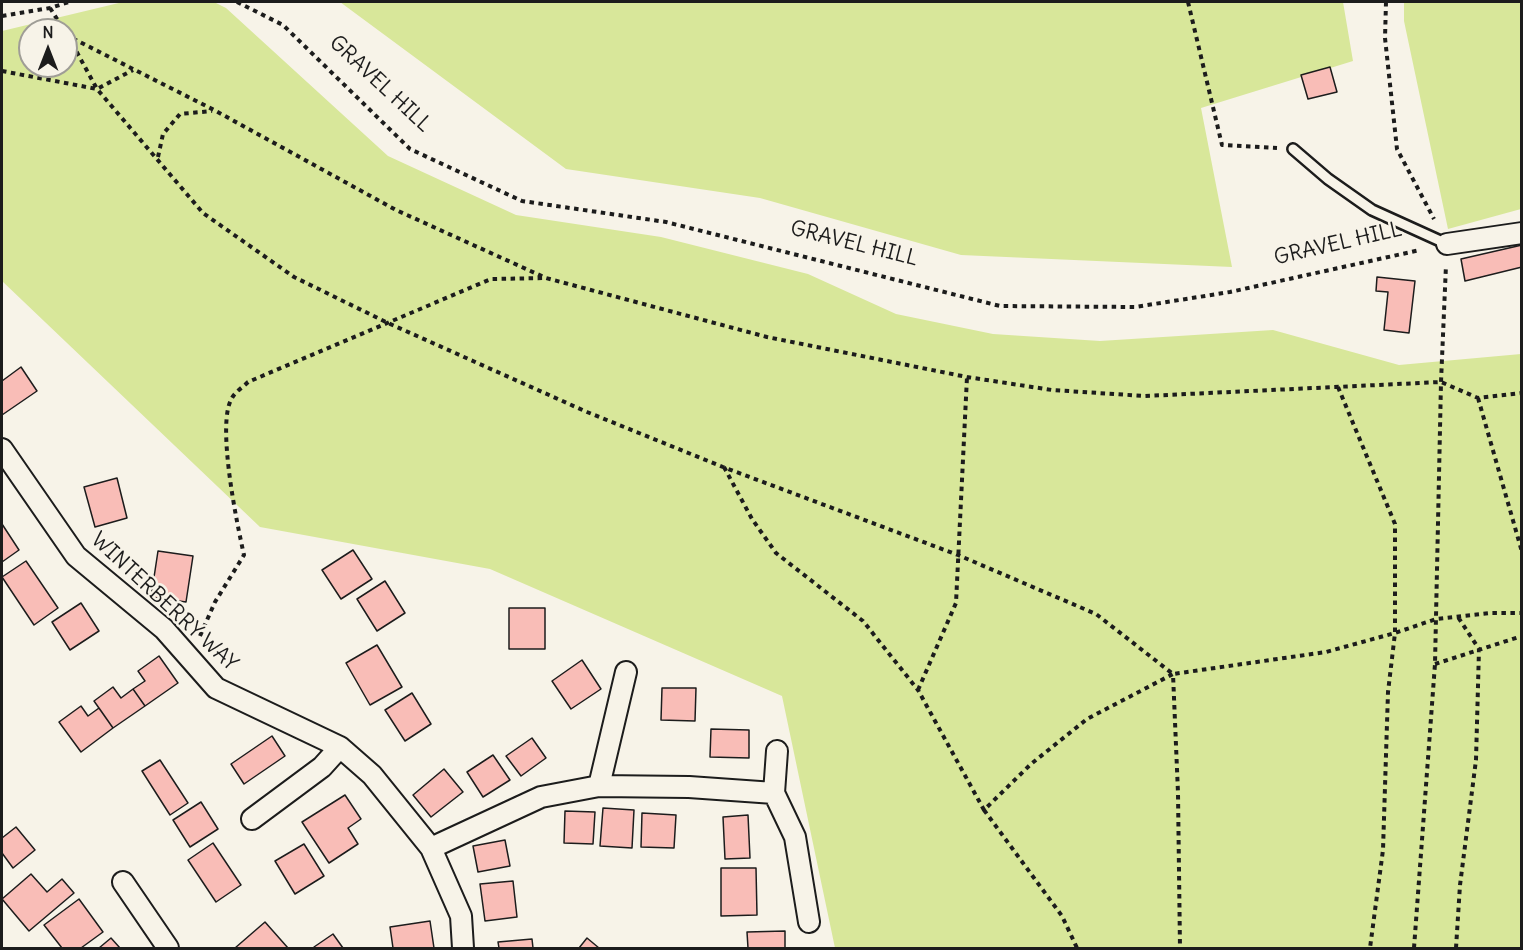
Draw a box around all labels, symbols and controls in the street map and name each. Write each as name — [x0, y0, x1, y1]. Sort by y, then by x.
north arrow — [18, 18, 78, 78]
text: N — [42, 22, 54, 42]
street label: GRAVEL HILL — [324, 30, 436, 138]
street label: GRAVEL HILL — [788, 216, 920, 272]
street label: GRAVEL HILL — [1272, 217, 1404, 271]
street label: WINTERBERRY WAY — [85, 527, 243, 677]

